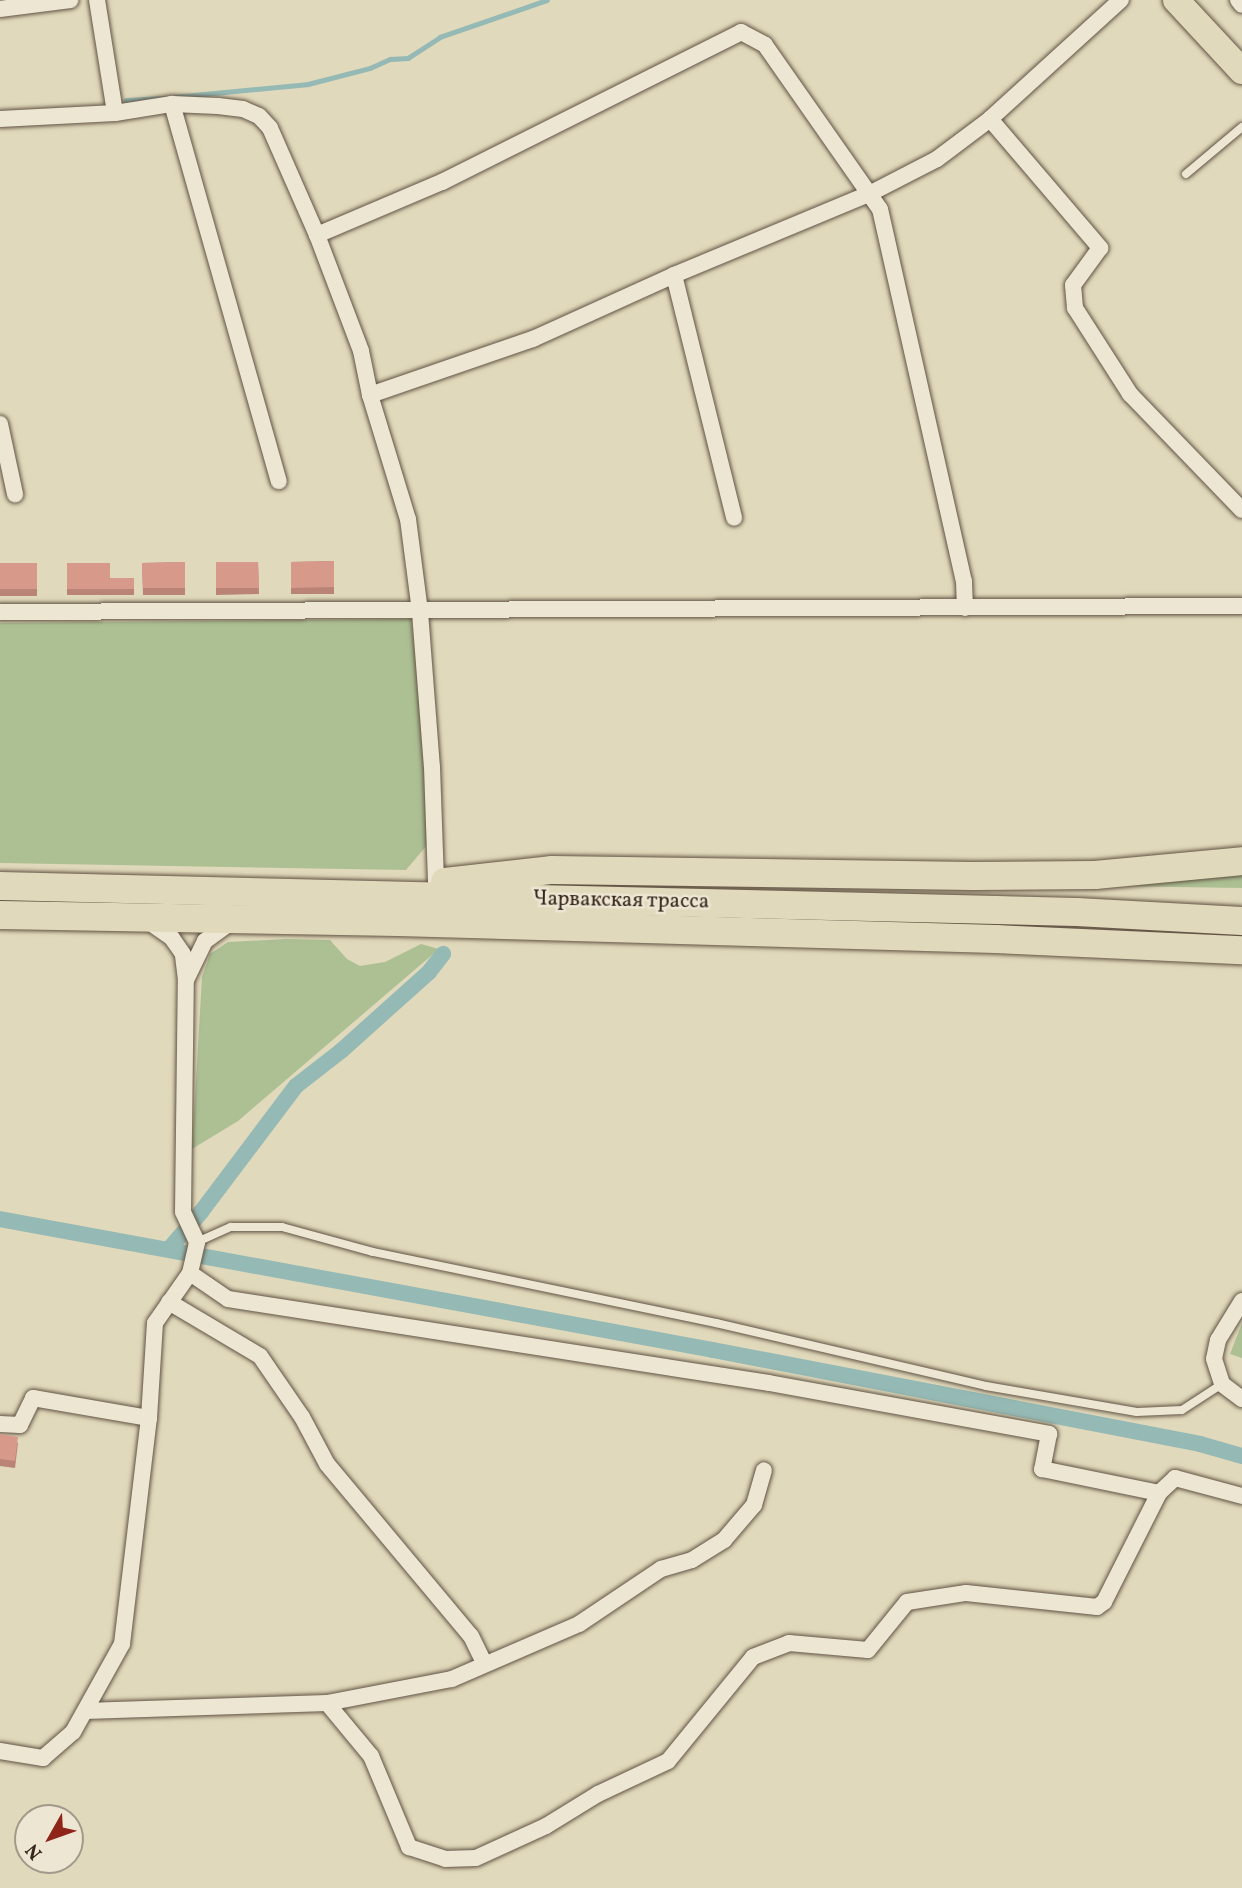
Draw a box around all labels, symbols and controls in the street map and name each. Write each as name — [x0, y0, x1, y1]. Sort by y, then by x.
street label: Чарвакская трасса — [532, 887, 710, 915]
north arrow — [14, 1804, 84, 1874]
text: N — [20, 1838, 49, 1865]

